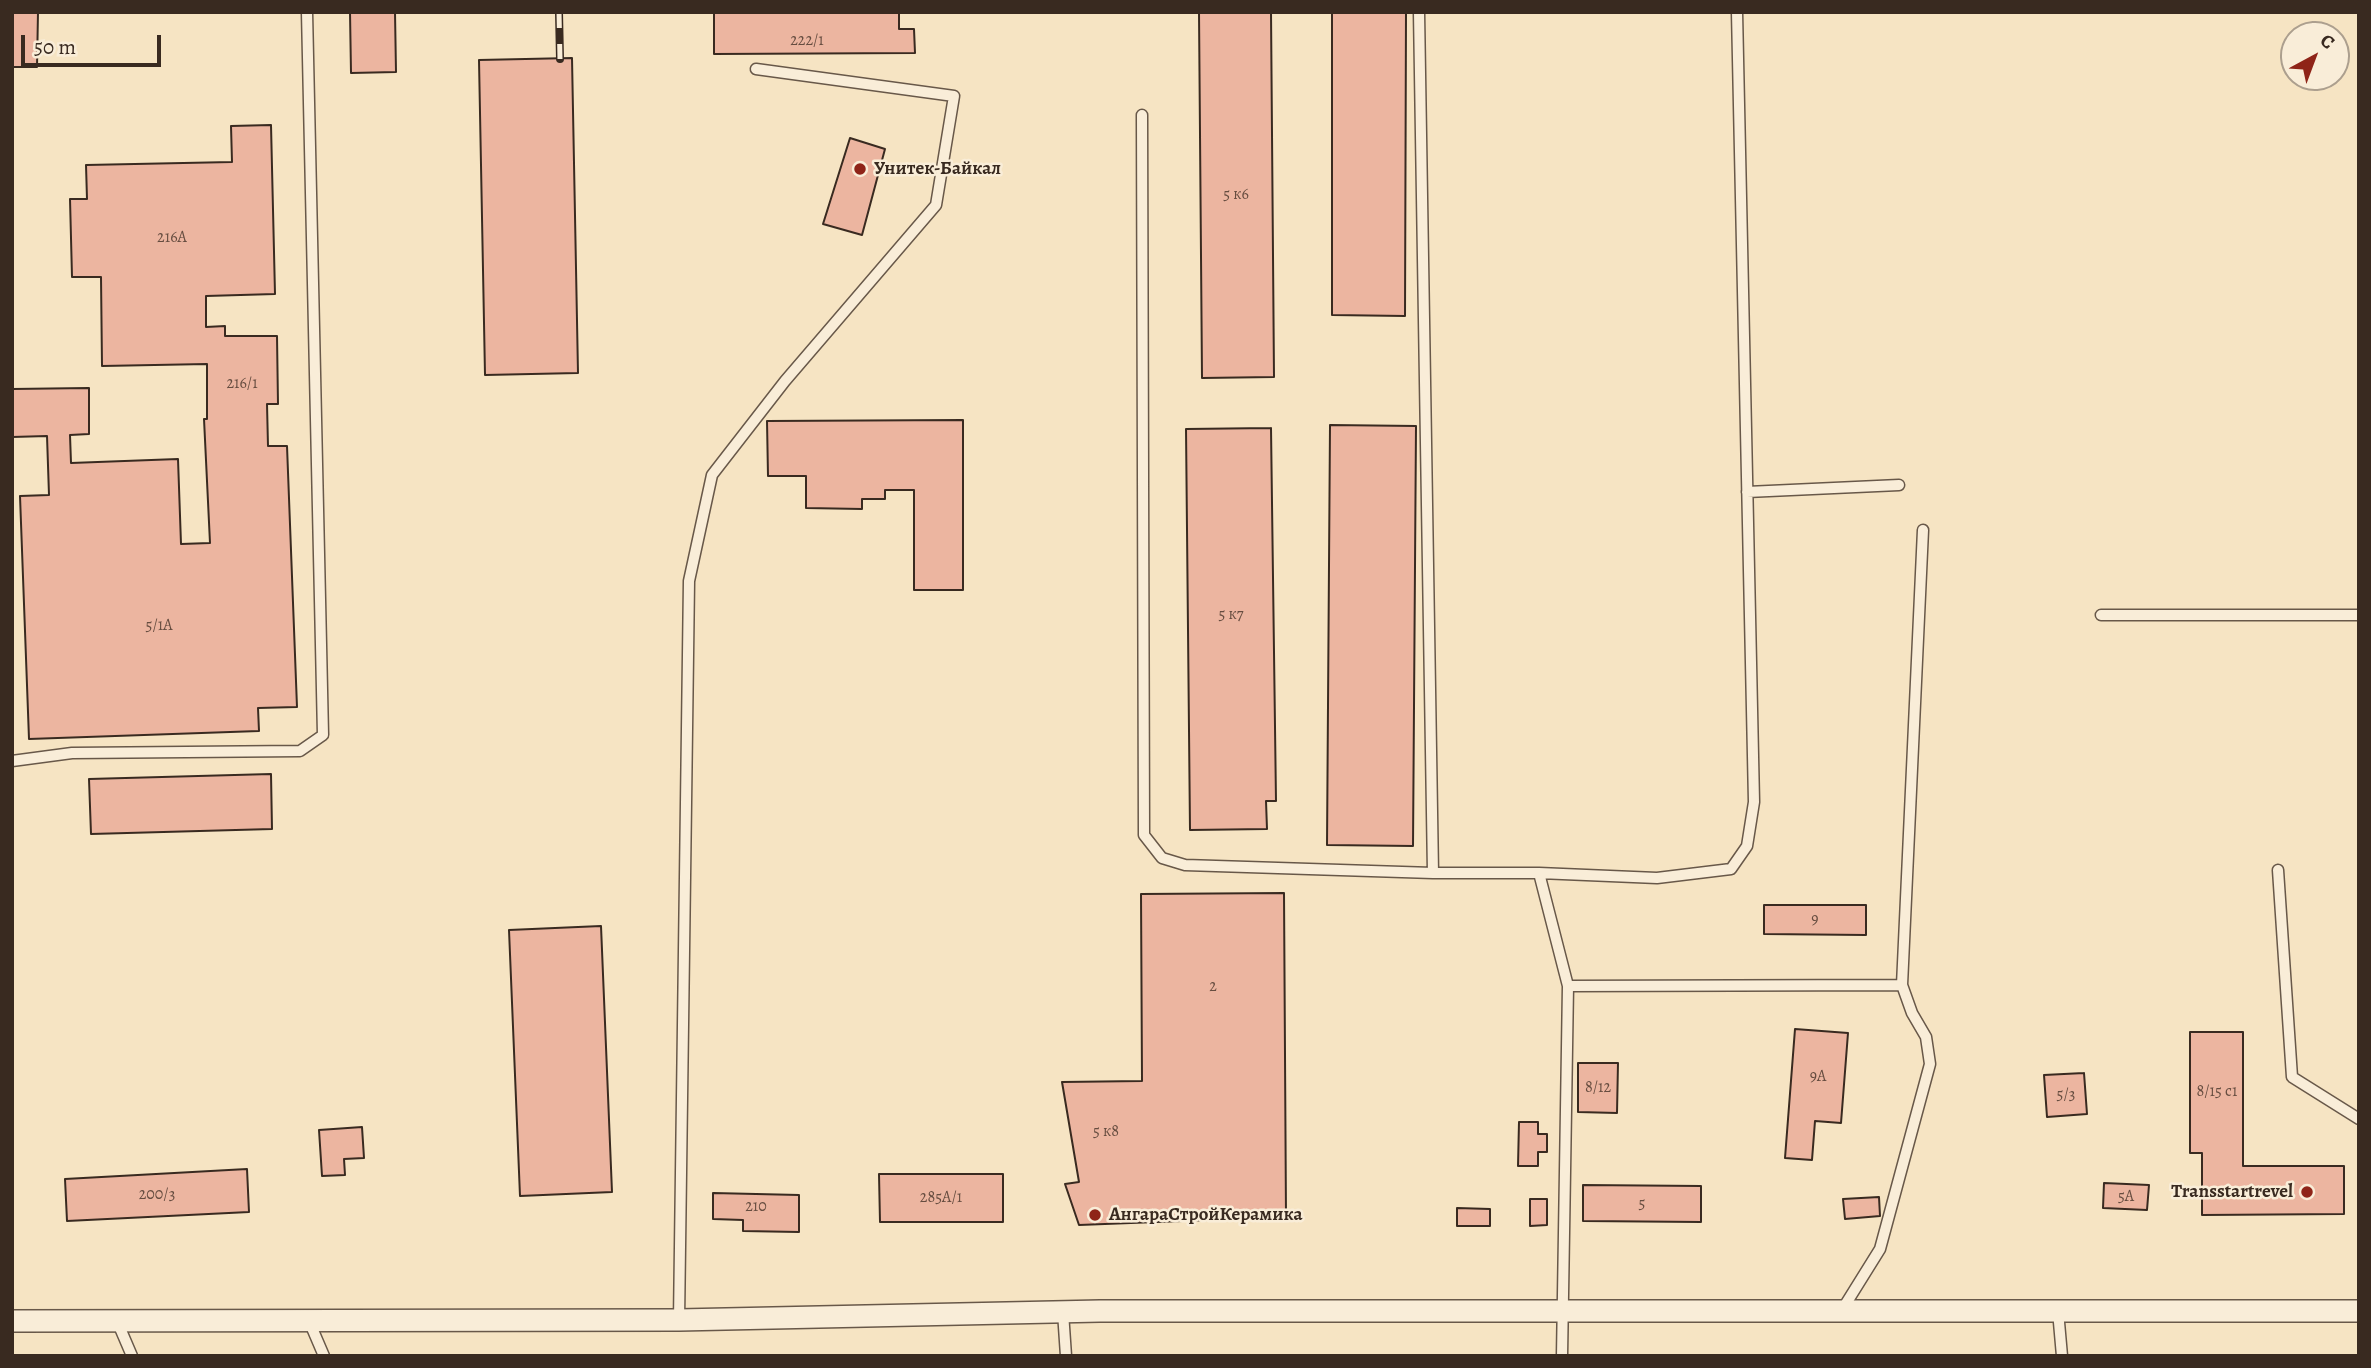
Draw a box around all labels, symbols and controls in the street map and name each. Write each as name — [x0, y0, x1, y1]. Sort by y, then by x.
scale bar — [24, 21, 164, 65]
north arrow — [2280, 21, 2350, 91]
text: С — [2315, 28, 2340, 55]
house number: 222/1 — [790, 31, 824, 51]
text: 50 m — [34, 33, 76, 61]
place label: Унитек-Байкал — [874, 158, 1001, 180]
marker: Унитек-Байкал — [852, 161, 868, 177]
house number: 5 к6 — [1223, 185, 1249, 205]
house number: 216А — [157, 228, 187, 248]
house number: 216/1 — [226, 374, 258, 394]
house number: 5 к7 — [1218, 605, 1244, 625]
house number: 5/1А — [146, 616, 172, 636]
house number: 9 — [1811, 910, 1819, 930]
house number: 2 — [1209, 977, 1217, 997]
house number: 9А — [1810, 1067, 1826, 1087]
house number: 8/12 — [1585, 1078, 1611, 1098]
house number: 8/15 с1 — [2197, 1082, 2237, 1102]
house number: 5/3 — [2057, 1085, 2075, 1105]
house number: 5 к8 — [1093, 1122, 1119, 1142]
place label: Transstartrevel — [2171, 1181, 2293, 1203]
marker: Transstartrevel — [2299, 1184, 2315, 1200]
house number: 200/3 — [139, 1185, 175, 1205]
house number: 5А — [2118, 1187, 2134, 1207]
house number: 285А/1 — [920, 1188, 962, 1208]
house number: 5 — [1639, 1194, 1645, 1214]
house number: 210 — [745, 1197, 767, 1217]
place label: АнгараСтройКерамика — [1109, 1204, 1302, 1226]
marker: АнгараСтройКерамика — [1087, 1207, 1103, 1223]

